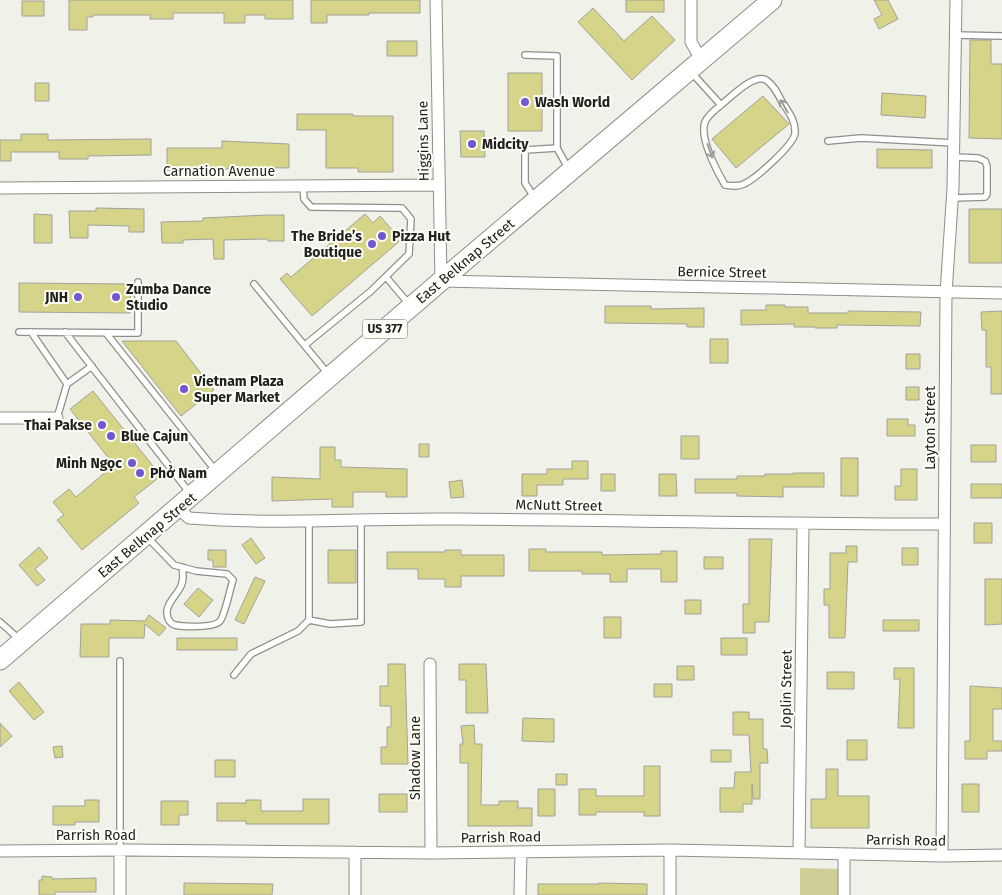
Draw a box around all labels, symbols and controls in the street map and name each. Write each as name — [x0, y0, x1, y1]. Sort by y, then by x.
place label: Wash World — [535, 94, 610, 111]
marker: Wash World — [519, 96, 531, 108]
one-way arrow — [779, 99, 789, 113]
street label: Higgins Lane — [414, 100, 433, 181]
place label: Midcity — [482, 136, 529, 153]
marker: Midcity — [466, 138, 478, 150]
one-way arrow — [706, 143, 715, 158]
street label: Carnation Avenue — [163, 163, 275, 180]
street label: East Belknap Street — [413, 215, 519, 308]
place label: The Bride’s Boutique — [291, 228, 362, 261]
place label: Pizza Hut — [392, 228, 451, 245]
marker: Pizza Hut — [376, 230, 388, 242]
marker: The Bride’s Boutique — [366, 238, 378, 250]
street label: Bernice Street — [677, 263, 768, 282]
place label: Zumba Dance Studio — [126, 281, 212, 314]
place label: JNH — [44, 289, 68, 306]
marker: JNH — [72, 291, 84, 303]
marker: Zumba Dance Studio — [110, 291, 122, 303]
road number: US 377 — [362, 320, 408, 338]
place label: Vietnam Plaza Super Market — [193, 373, 284, 406]
marker: Vietnam Plaza Super Market — [178, 383, 190, 395]
street label: Layton Street — [922, 385, 939, 470]
place label: Thai Pakse — [24, 417, 92, 434]
marker: Thai Pakse — [96, 419, 108, 431]
place label: Blue Cajun — [121, 428, 188, 445]
marker: Blue Cajun — [105, 430, 117, 442]
place label: Minh Ngọc — [56, 455, 122, 472]
marker: Minh Ngọc — [126, 457, 138, 469]
place label: Phở Nam — [150, 465, 207, 482]
marker: Phở Nam — [134, 467, 146, 479]
street label: East Belknap Street — [95, 489, 201, 582]
street label: McNutt Street — [515, 496, 604, 515]
street label: Joplin Street — [777, 649, 796, 729]
street label: Shadow Lane — [407, 716, 424, 800]
street label: Parrish Road — [56, 827, 136, 844]
street label: Parrish Road — [461, 828, 541, 847]
street label: Parrish Road — [866, 831, 946, 850]

